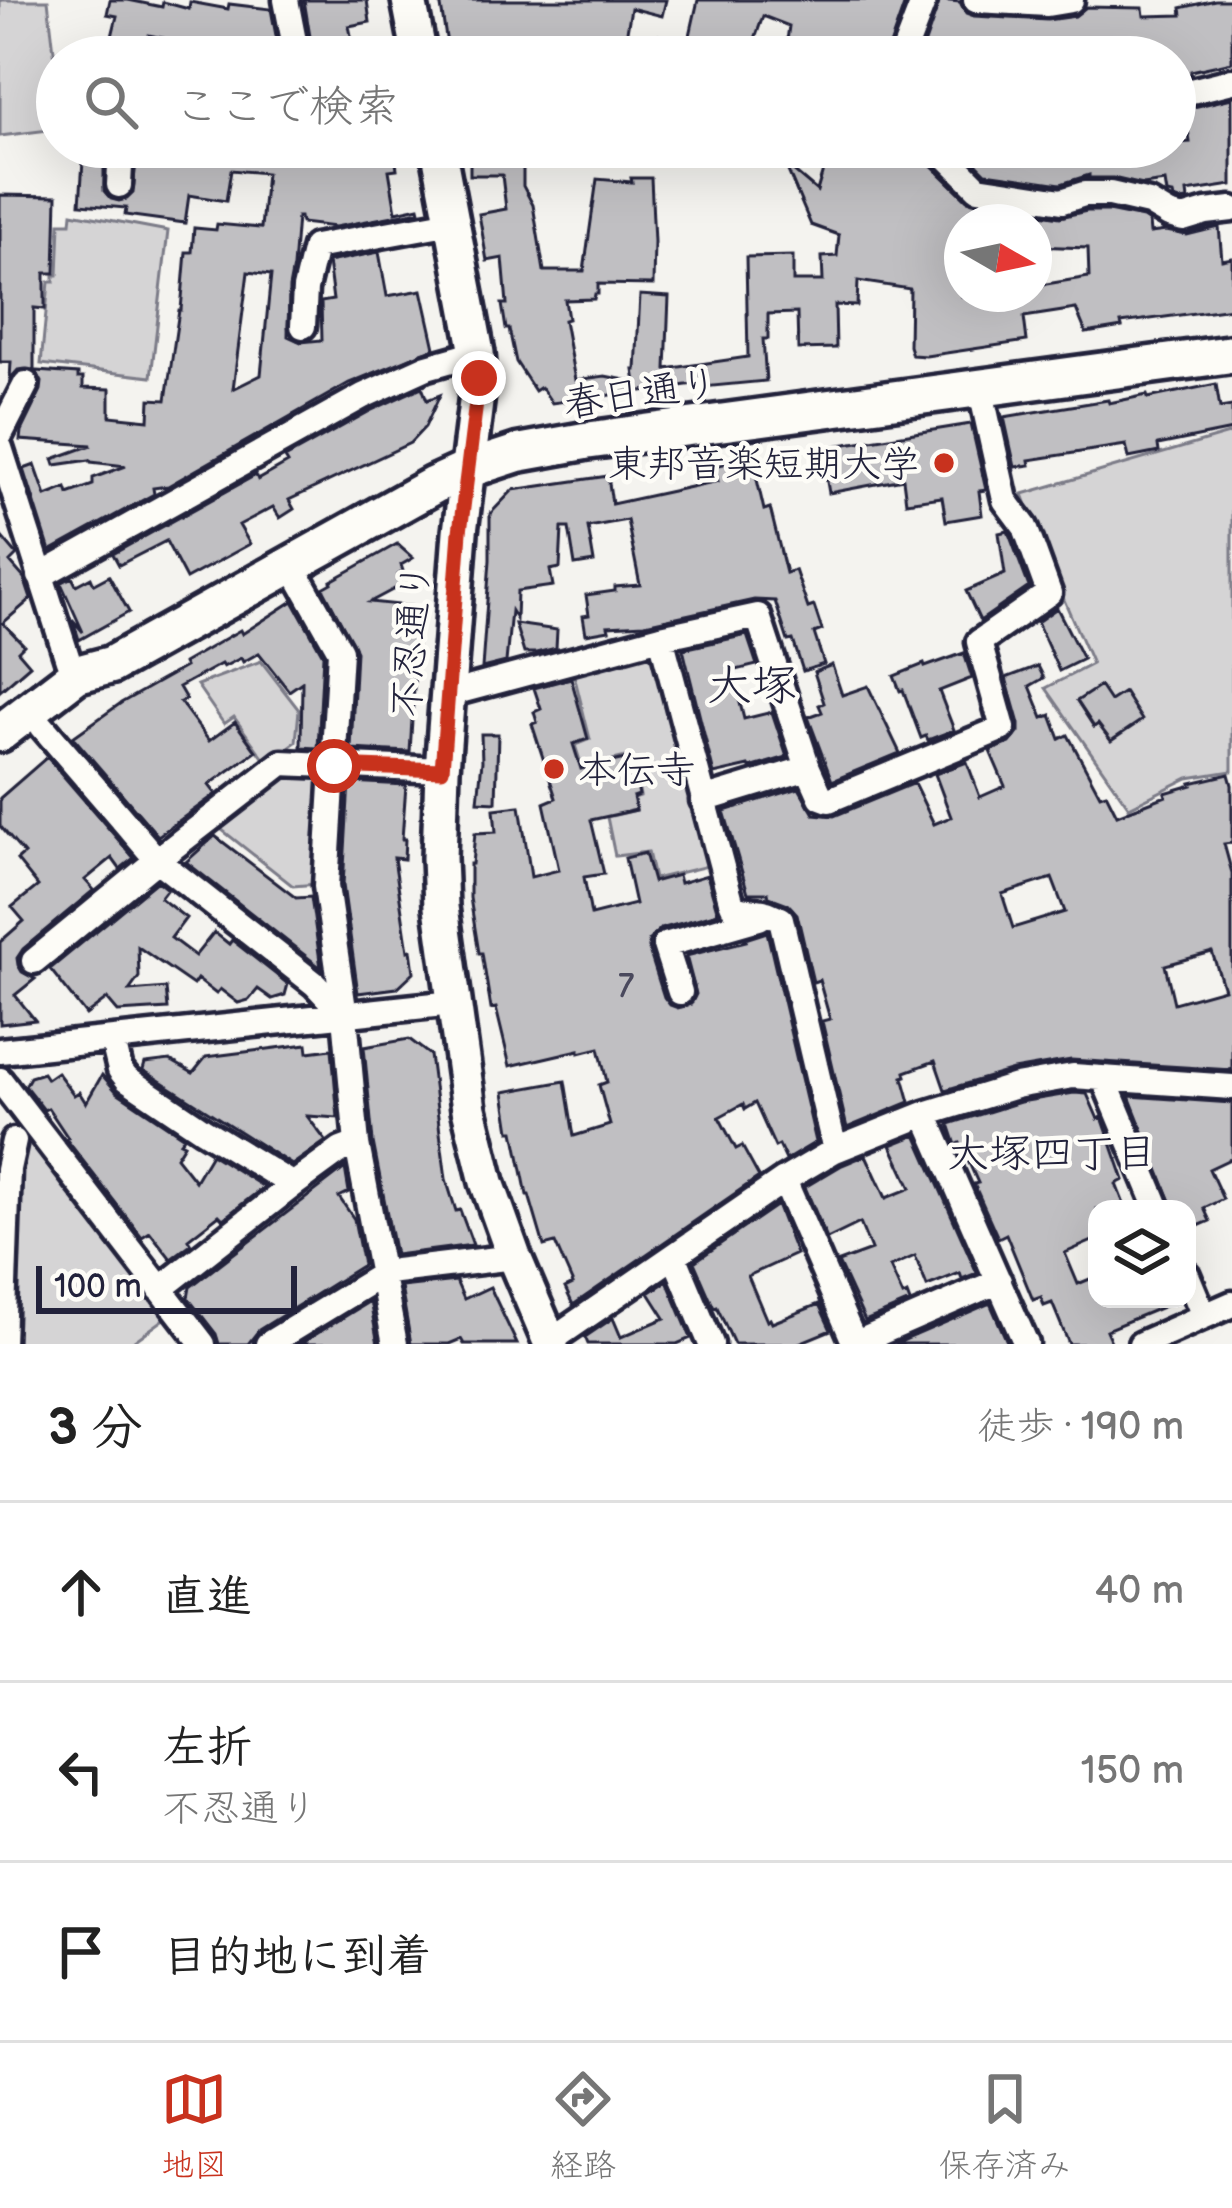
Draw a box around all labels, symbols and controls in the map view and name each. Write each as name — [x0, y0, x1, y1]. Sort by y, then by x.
search box — [36, 36, 1196, 168]
icon: search — [78, 69, 144, 135]
text: ここで検索 — [174, 80, 399, 135]
north arrow — [944, 204, 1052, 312]
route end — [452, 351, 506, 405]
street label: 春日通り — [561, 360, 722, 429]
place label: 東邦音楽短期大学 — [608, 442, 920, 489]
marker: 東邦音楽短期大学 — [931, 450, 957, 476]
street label: 不忍通り — [384, 561, 441, 720]
district label: 大塚 — [707, 659, 797, 714]
route start — [307, 739, 361, 793]
place label: 本伝寺 — [578, 748, 695, 795]
marker: 本伝寺 — [541, 756, 567, 782]
house number: 7 — [618, 967, 634, 1007]
district label: 大塚四丁目 — [947, 1129, 1157, 1180]
map controls — [1088, 1200, 1196, 1308]
button: layers — [1088, 1200, 1196, 1308]
scale bar — [36, 1260, 297, 1313]
text: 100 m — [54, 1267, 142, 1307]
text: 3 分 — [48, 1398, 143, 1459]
text: 徒歩 · 190 m — [977, 1404, 1184, 1451]
icon: ahead — [48, 1559, 114, 1625]
text: 40 m — [1094, 1568, 1184, 1615]
text: 直進 — [162, 1570, 252, 1625]
text: 左折 — [162, 1721, 252, 1776]
icon: left — [48, 1739, 114, 1805]
text: 150 m — [1081, 1748, 1184, 1795]
text: 不忍通り — [162, 1786, 318, 1833]
icon: arrive — [48, 1919, 114, 1985]
text: 目的地に到着 — [162, 1930, 432, 1985]
tab: 地図 — [161, 2066, 227, 2186]
tab: 経路 — [550, 2066, 616, 2186]
tab: 保存済み — [939, 2066, 1071, 2186]

